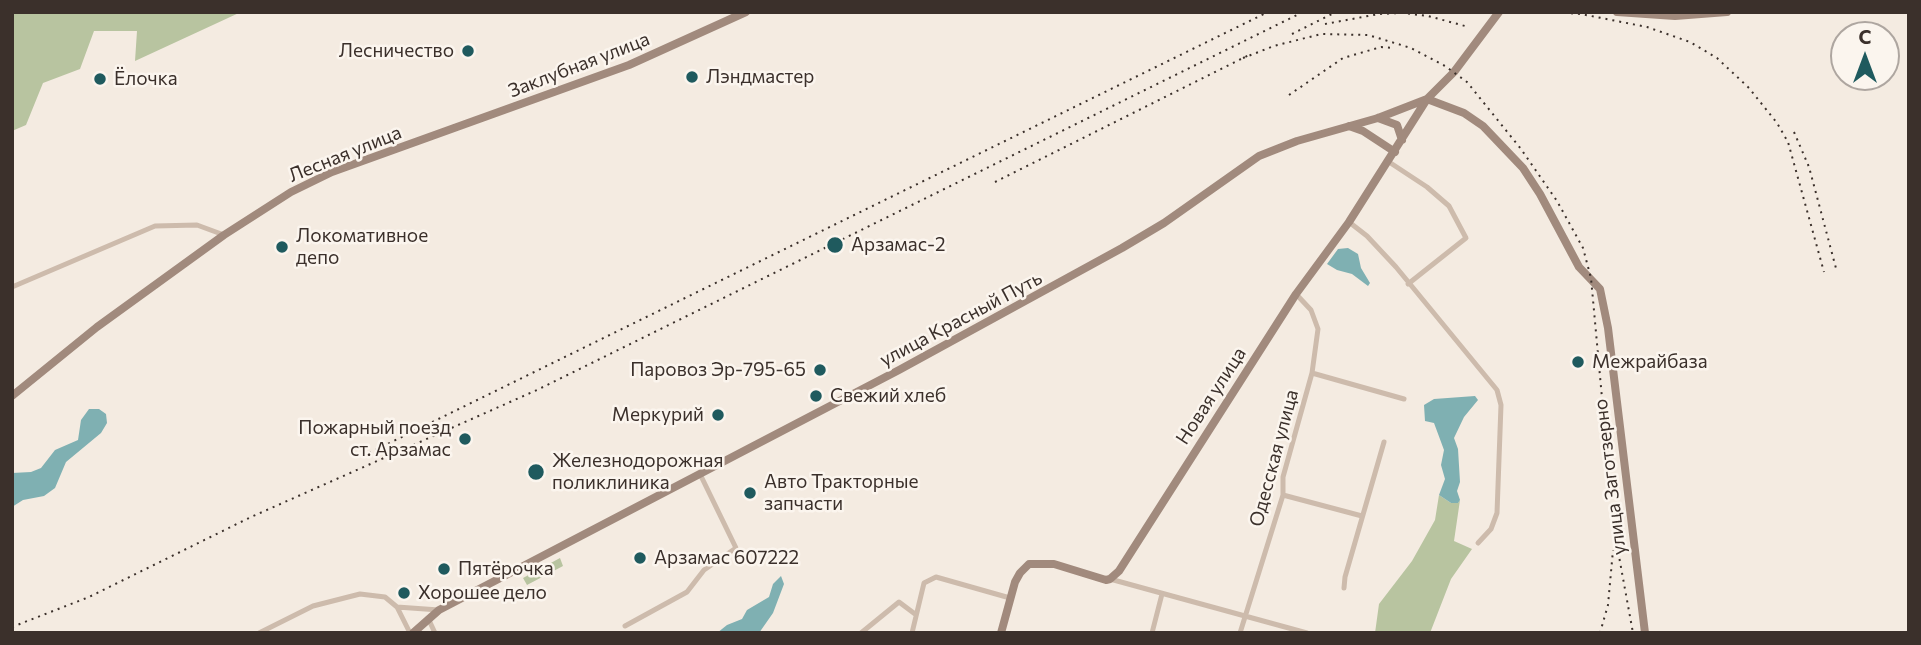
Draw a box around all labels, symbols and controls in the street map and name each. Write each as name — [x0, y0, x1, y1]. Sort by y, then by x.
north arrow — [1830, 21, 1900, 91]
text: С — [1859, 25, 1872, 48]
street label: Заклубная улица — [505, 28, 653, 102]
place label: Лесничество — [339, 40, 454, 62]
marker: Лесничество — [460, 43, 476, 59]
place label: Лэндмастер — [706, 66, 814, 88]
place label: Ёлочка — [114, 68, 178, 90]
marker: Лэндмастер — [684, 69, 700, 85]
marker: Ёлочка — [92, 71, 108, 87]
street label: Лесная улица — [285, 121, 405, 187]
place label: Локомативное депо — [296, 225, 428, 269]
place label: Арзамас-2 — [851, 234, 946, 256]
marker: Арзамас-2 — [825, 235, 845, 255]
marker: Локомативное депо — [274, 239, 290, 255]
street label: улица Красный Путь — [876, 267, 1046, 371]
street label: Новая улица — [1171, 343, 1251, 449]
place label: Межрайбаза — [1592, 351, 1708, 373]
marker: Межрайбаза — [1570, 354, 1586, 370]
place label: Паровоз Эр-795-65 — [630, 359, 806, 381]
marker: Паровоз Эр-795-65 — [812, 362, 828, 378]
place label: Свежий хлеб — [830, 385, 946, 407]
street label: Одесская улица — [1245, 387, 1303, 529]
marker: Свежий хлеб — [808, 388, 824, 404]
street label: улица Заготзерно — [1589, 398, 1631, 556]
place label: Меркурий — [612, 404, 704, 426]
marker: Меркурий — [710, 407, 726, 423]
place label: Пожарный поезд ст. Арзамас — [298, 417, 451, 461]
marker: Пожарный поезд ст. Арзамас — [457, 431, 473, 447]
place label: Железнодорожная поликлиника — [552, 450, 723, 494]
marker: Железнодорожная поликлиника — [526, 462, 546, 482]
place label: Авто Тракторные запчасти — [764, 471, 919, 515]
marker: Авто Тракторные запчасти — [742, 485, 758, 501]
place label: Арзамас 607222 — [654, 547, 799, 569]
marker: Арзамас 607222 — [632, 550, 648, 566]
place label: Пятёрочка — [458, 558, 554, 580]
marker: Пятёрочка — [436, 561, 452, 577]
place label: Хорошее дело — [418, 582, 547, 604]
marker: Хорошее дело — [396, 585, 412, 601]

